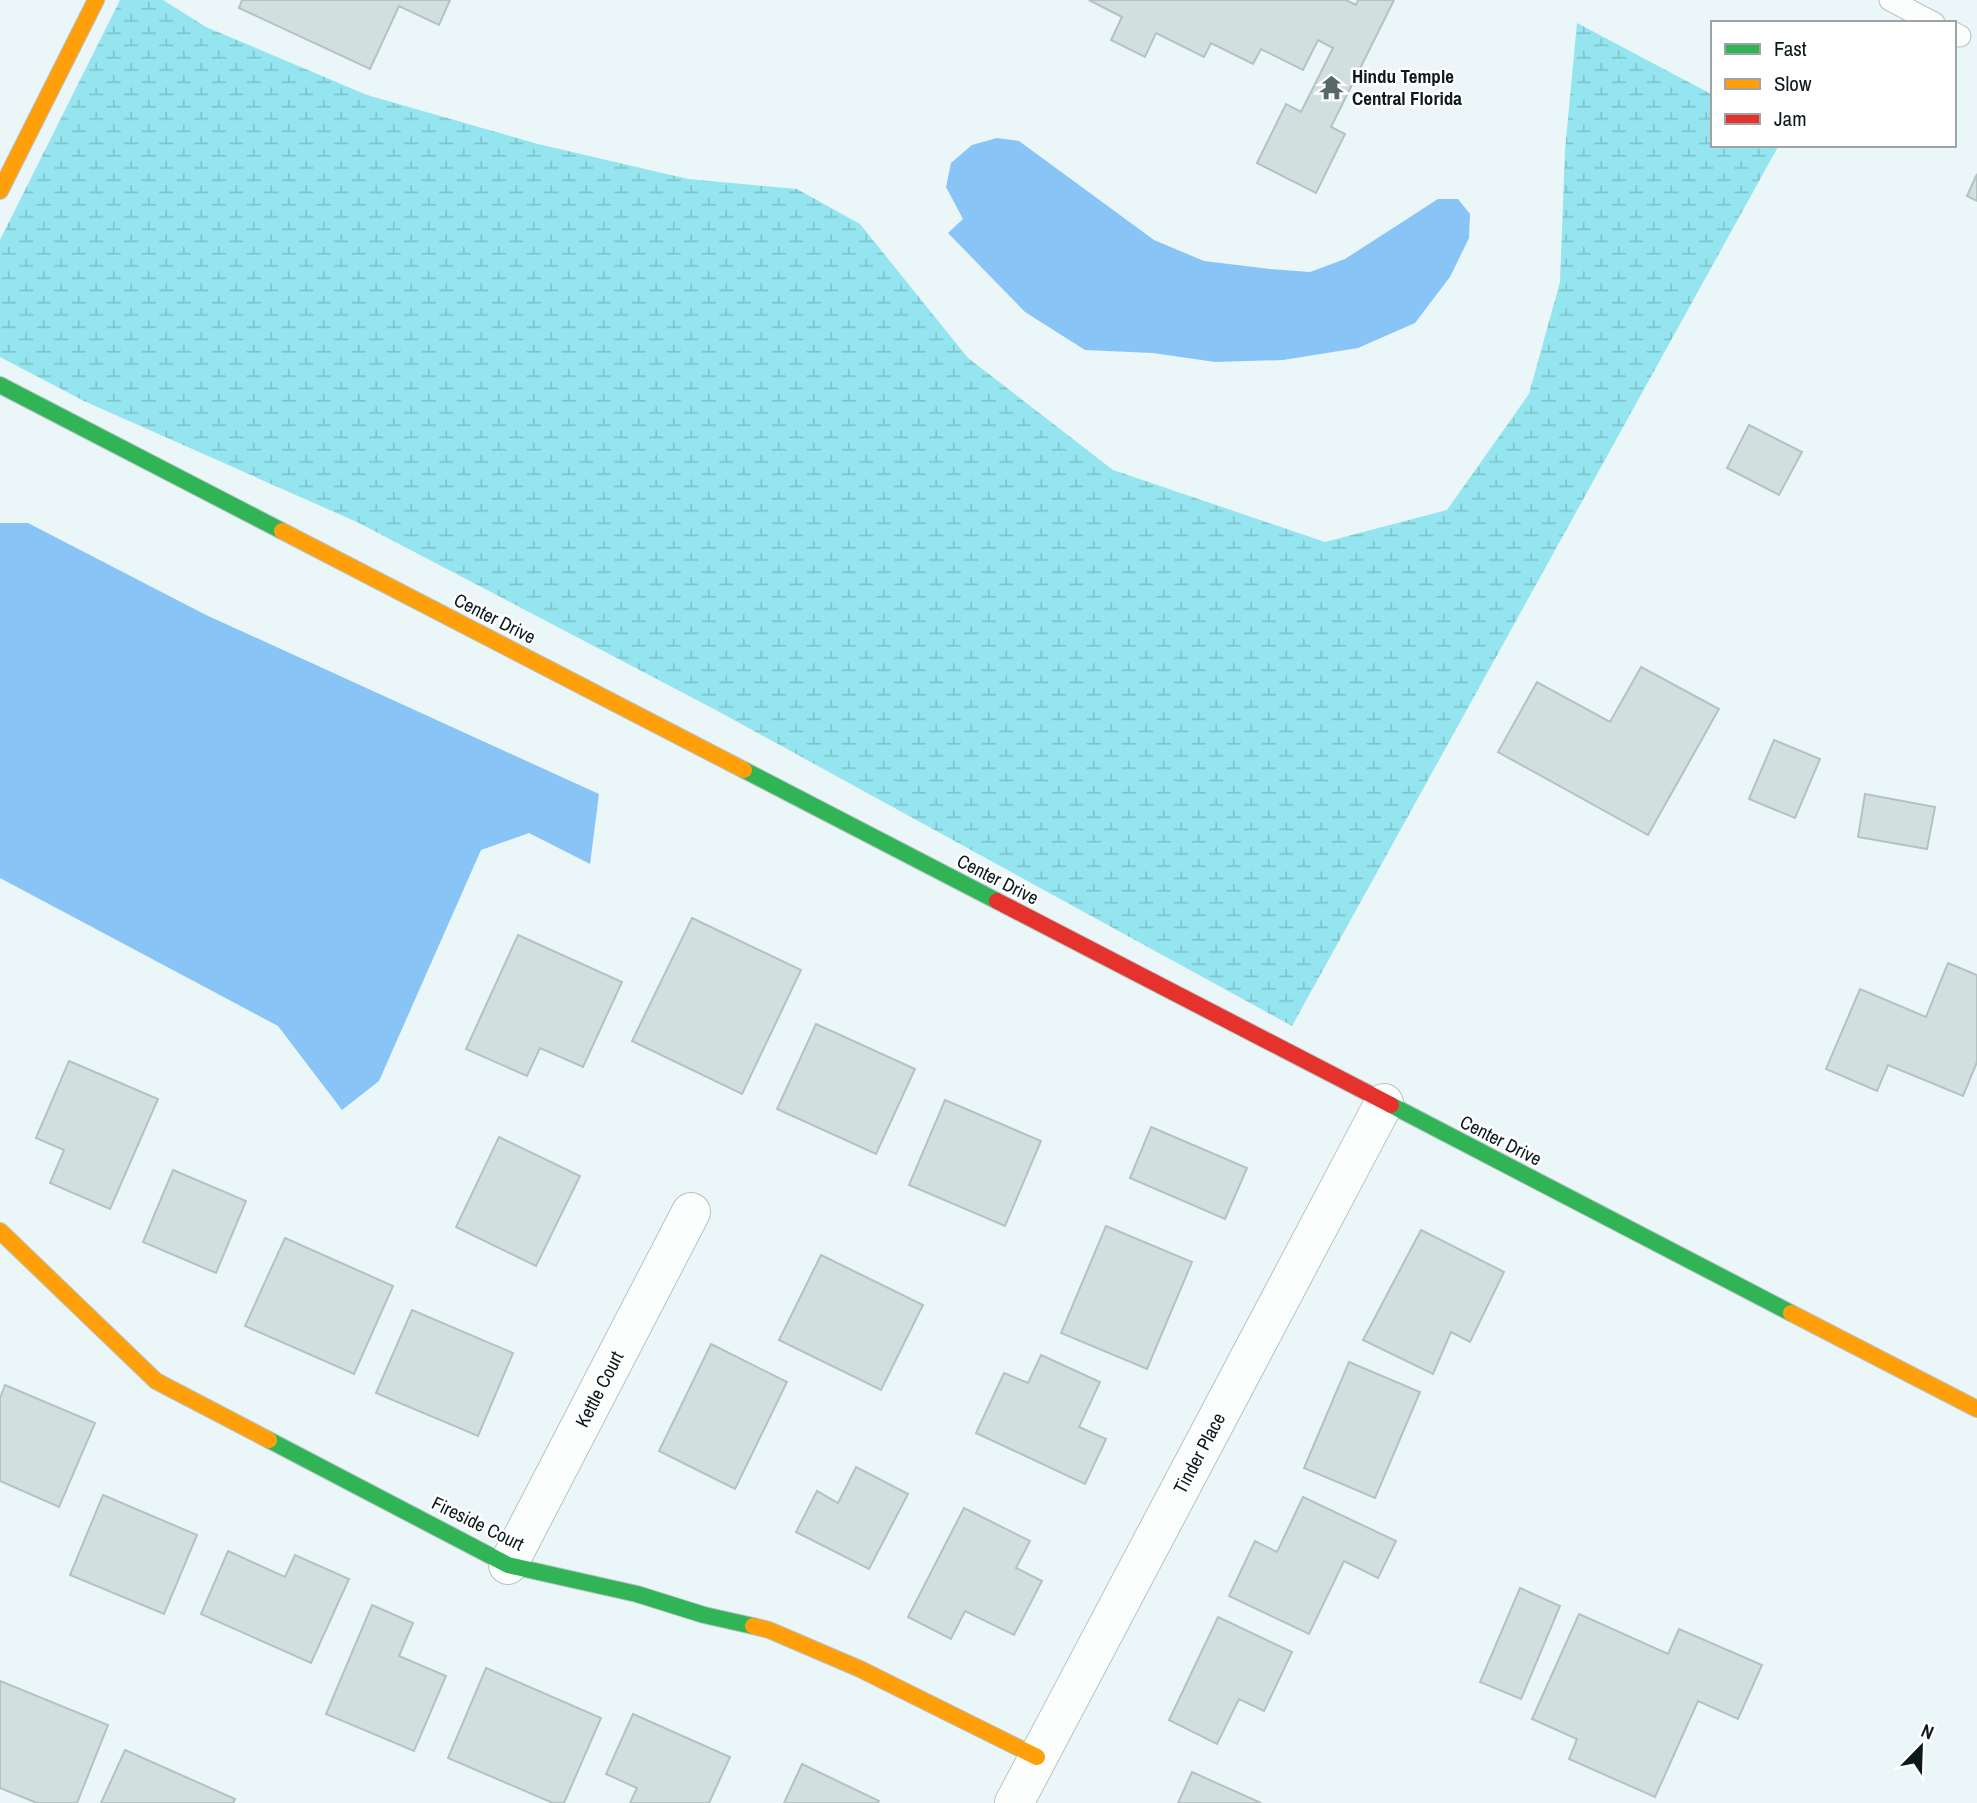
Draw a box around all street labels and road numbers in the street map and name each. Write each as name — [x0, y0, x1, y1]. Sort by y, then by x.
street label: Center Drive — [450, 586, 540, 650]
street label: Center Drive — [953, 847, 1043, 911]
street label: Center Drive — [1456, 1108, 1546, 1172]
street label: Kettle Court — [569, 1346, 630, 1432]
street label: Tinder Place — [1167, 1408, 1231, 1498]
street label: Fireside Court — [428, 1489, 529, 1557]

